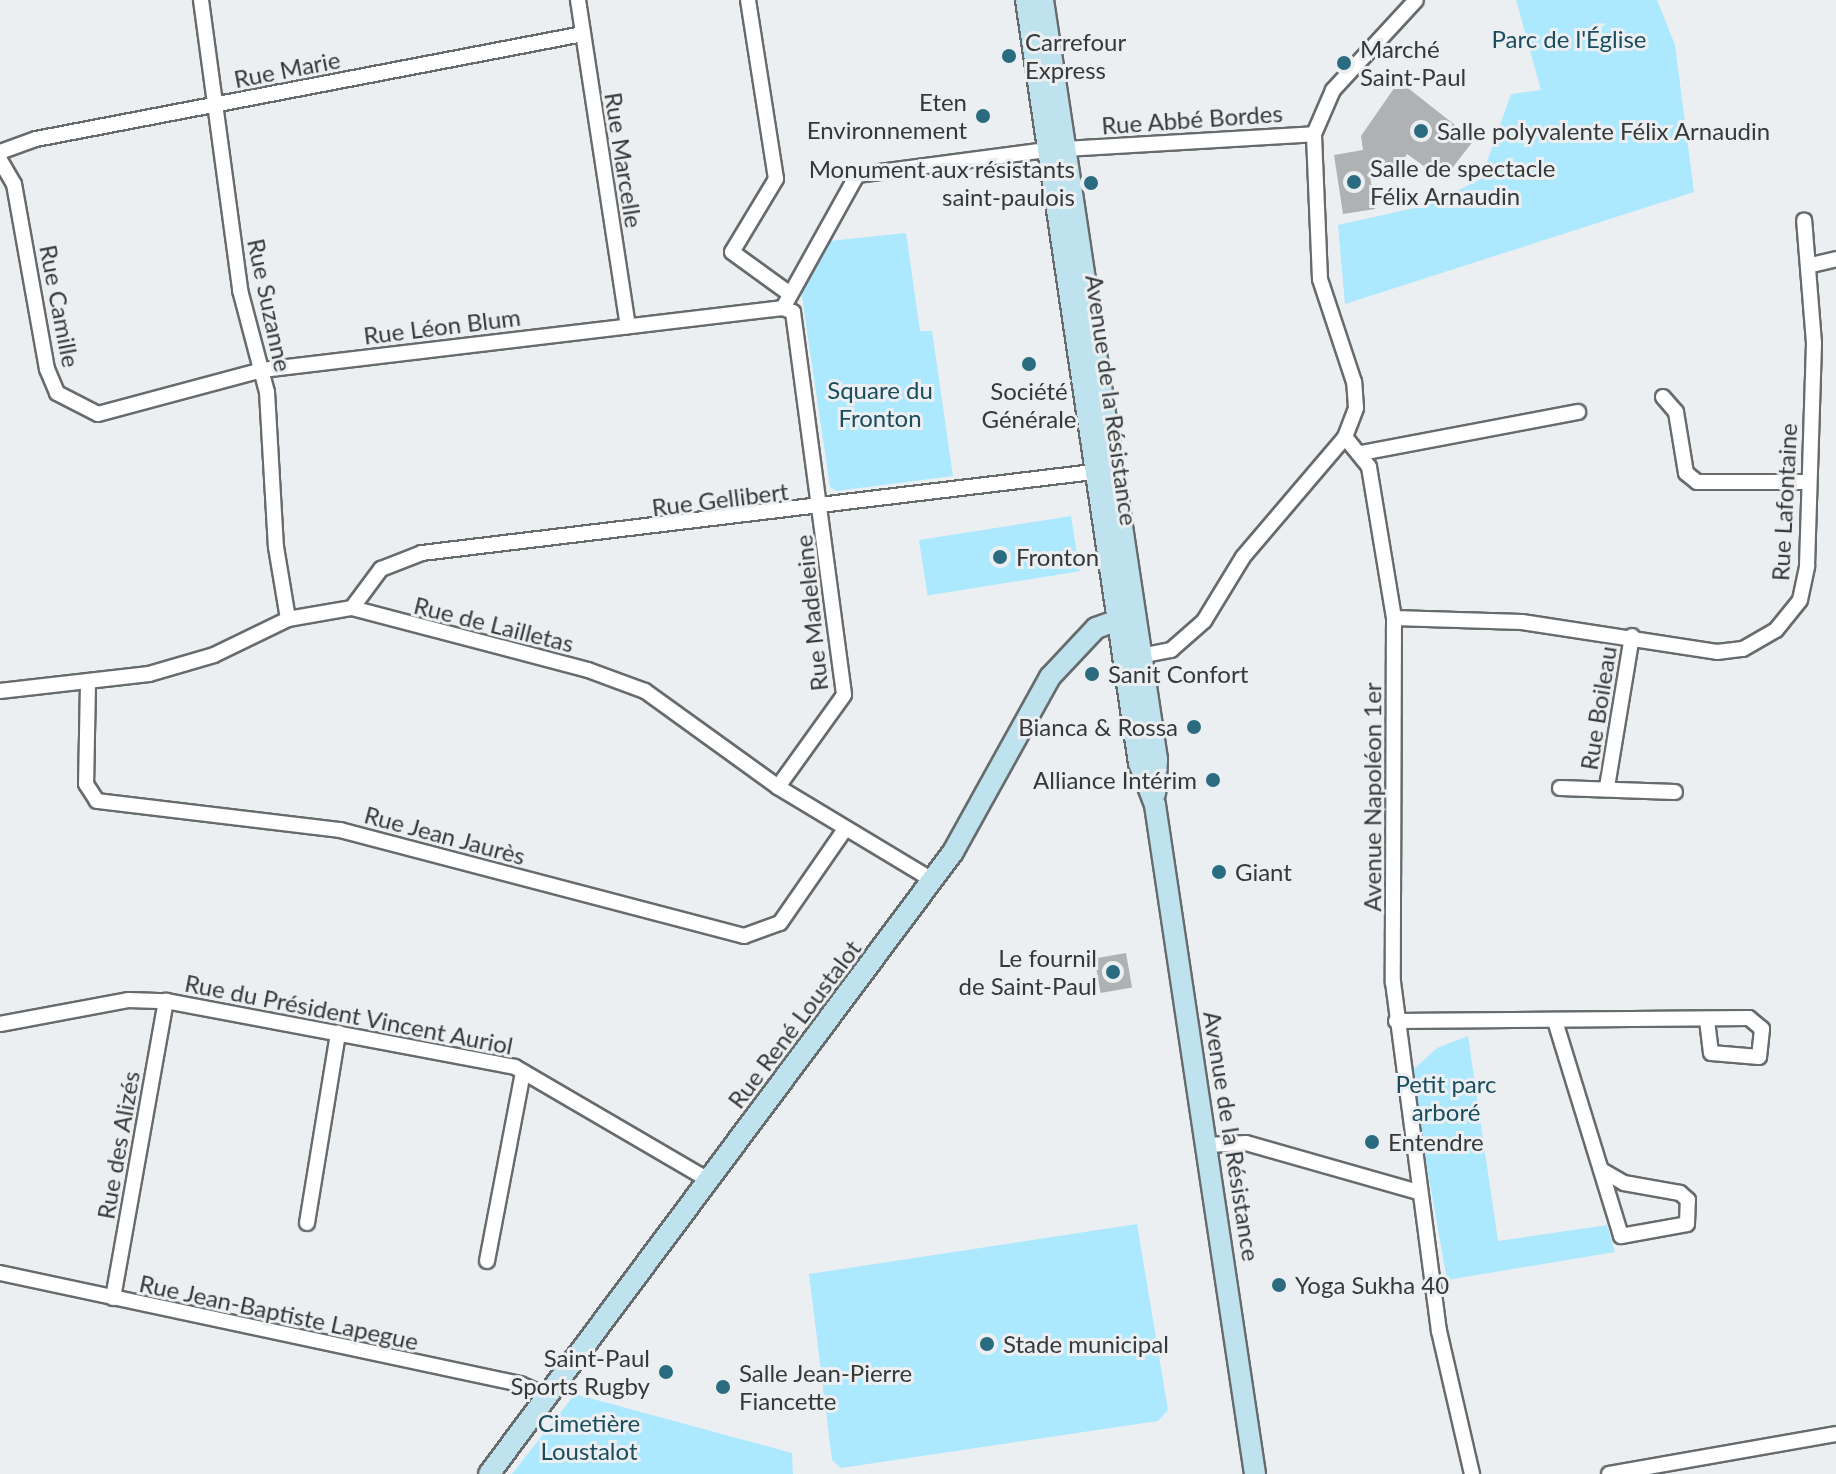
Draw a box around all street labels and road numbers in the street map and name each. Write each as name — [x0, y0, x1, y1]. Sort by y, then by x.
street label: Rue Marie — [231, 45, 343, 93]
street label: Rue Marcelle — [599, 90, 649, 230]
street label: Rue Abbé Bordes — [1100, 98, 1284, 140]
street label: Rue Suzanne — [242, 236, 298, 374]
street label: Rue Camille — [34, 242, 86, 370]
street label: Avenue de la Résistance — [1080, 273, 1144, 527]
street label: Rue Léon Blum — [362, 302, 522, 350]
street label: Rue Lafontaine — [1765, 422, 1803, 582]
street label: Rue Gellibert — [650, 476, 790, 522]
street label: Rue Madeleine — [788, 533, 834, 693]
street label: Rue de Lailletas — [411, 590, 577, 658]
street label: Rue Boileau — [1574, 644, 1622, 772]
street label: Avenue Napoléon 1er — [1358, 682, 1386, 912]
street label: Rue Jean Jaurès — [361, 799, 529, 871]
street label: Rue René Loustalot — [721, 934, 867, 1114]
street label: Rue du Président Vincent Auriol — [182, 968, 516, 1060]
street label: Avenue de la Résistance — [1198, 1009, 1266, 1263]
street label: Rue des Alizés — [91, 1068, 145, 1222]
street label: Rue Jean-Baptiste Lapegue — [136, 1268, 422, 1356]

